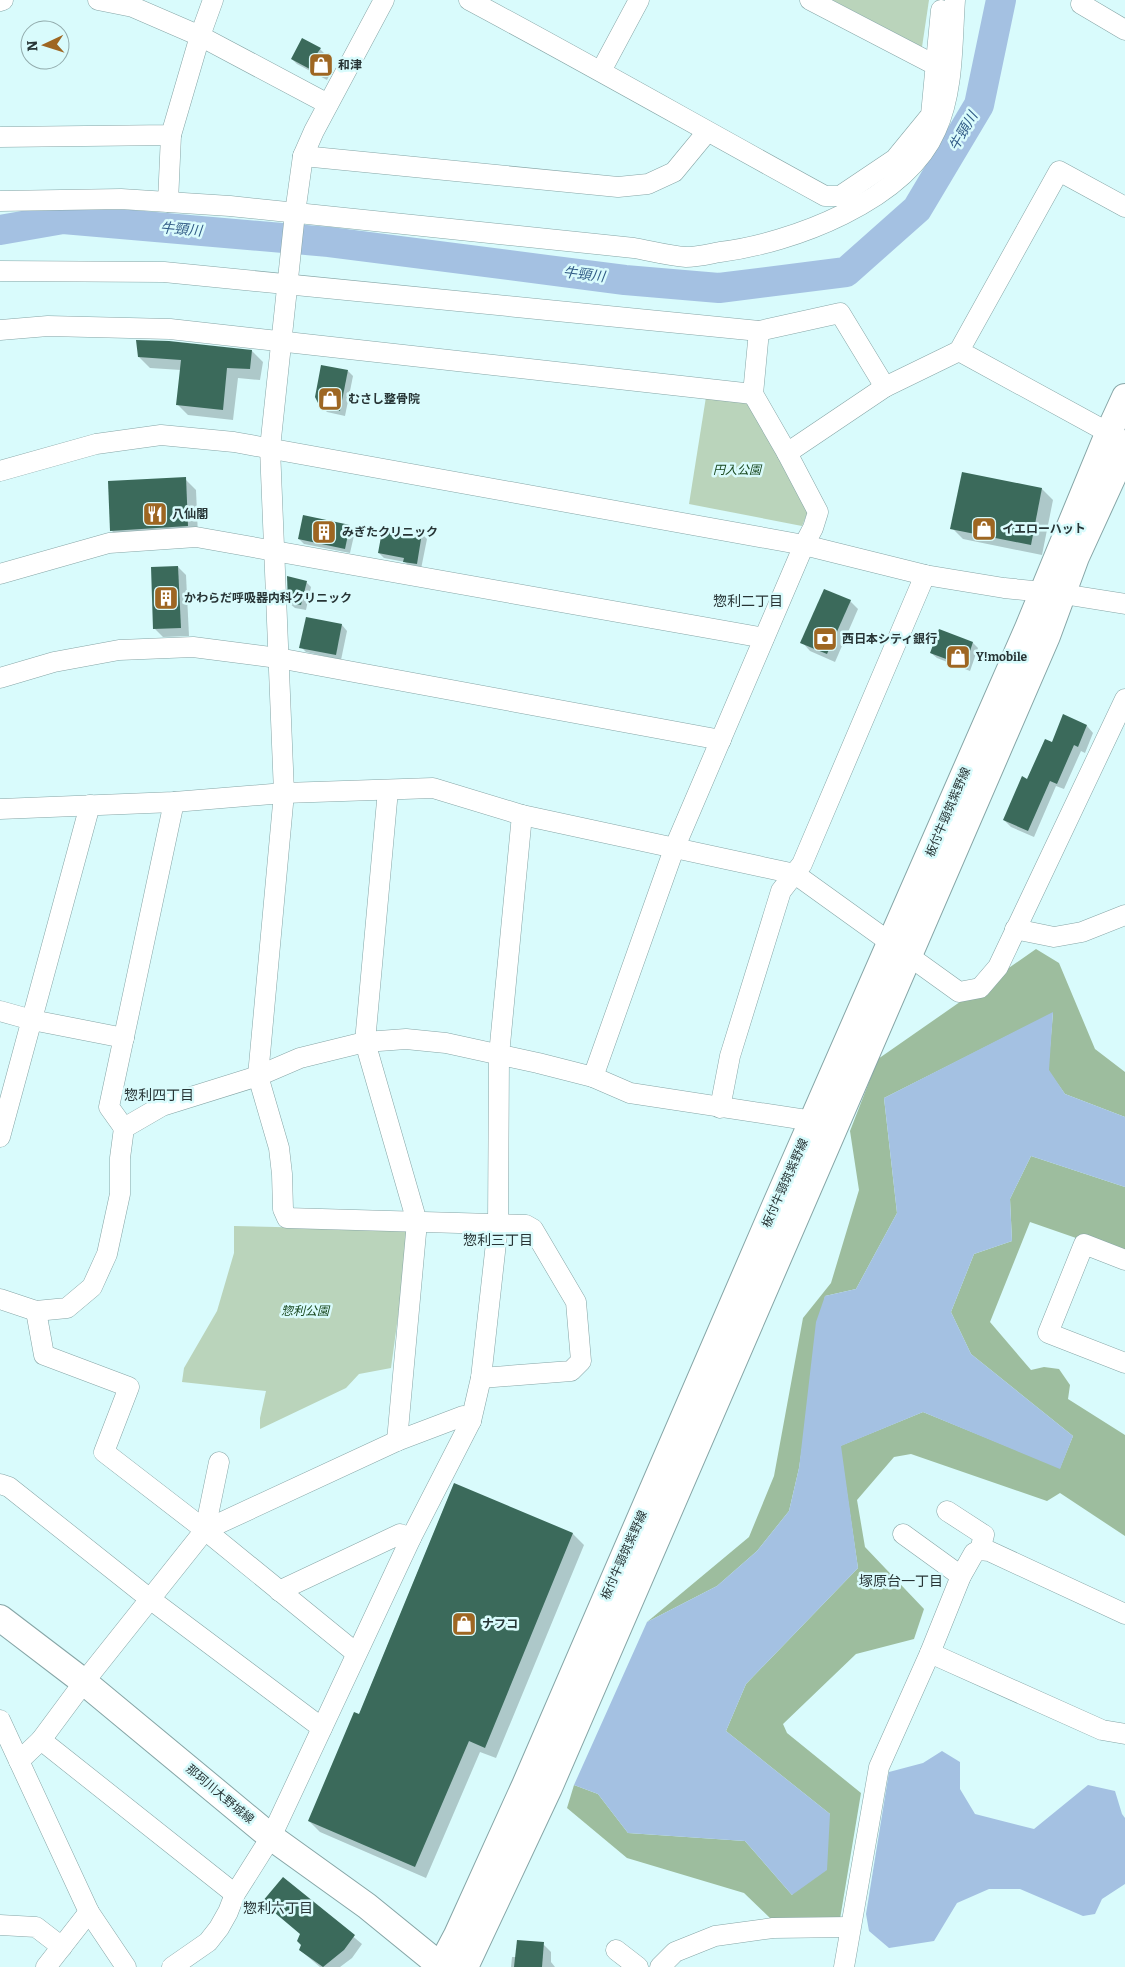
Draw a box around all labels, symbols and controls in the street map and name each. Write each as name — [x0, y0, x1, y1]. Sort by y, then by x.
north arrow — [20, 20, 70, 70]
text: N — [24, 40, 41, 52]
shop icon: 和津 — [308, 52, 334, 78]
place label: 和津 — [338, 58, 362, 72]
water label: 牛頸川 — [946, 107, 982, 154]
water label: 牛頸川 — [159, 219, 205, 240]
water label: 牛頸川 — [562, 264, 608, 286]
shop icon: むさし整骨院 — [317, 386, 343, 412]
place label: むさし整骨院 — [348, 392, 420, 406]
park label: 円入公園 — [713, 463, 763, 477]
restaurant icon: 八仙閣 — [142, 501, 168, 527]
place label: 八仙閣 — [172, 507, 208, 521]
shop icon: イエローハット — [971, 516, 997, 542]
building icon: みぎたクリニック — [311, 519, 337, 545]
place label: イエローハット — [1002, 522, 1086, 536]
place label: みぎたクリニック — [342, 525, 438, 539]
building icon: かわらだ呼吸器内科クリニック — [153, 585, 179, 611]
place label: かわらだ呼吸器内科クリニック — [184, 591, 352, 605]
district label: 惣利二丁目 — [713, 593, 783, 610]
bank icon: 西日本シティ銀行 — [812, 626, 838, 652]
place label: 西日本シティ銀行 — [842, 632, 937, 646]
shop icon: Y!mobile — [945, 644, 971, 670]
place label: Y!mobile — [976, 650, 1028, 664]
street label: 板付牛頸筑紫野線 — [923, 765, 973, 859]
district label: 惣利四丁目 — [124, 1087, 194, 1104]
street label: 板付牛頸筑紫野線 — [759, 1136, 811, 1230]
district label: 惣利三丁目 — [463, 1232, 533, 1249]
park label: 惣利公園 — [281, 1304, 331, 1318]
street label: 板付牛頸筑紫野線 — [598, 1508, 650, 1602]
district label: 塚原台一丁目 — [859, 1573, 943, 1590]
shop icon: ナフコ — [451, 1611, 477, 1637]
place label: ナフコ — [482, 1617, 518, 1631]
street label: 那珂川大野城線 — [183, 1762, 257, 1826]
district label: 惣利六丁目 — [243, 1900, 313, 1917]

